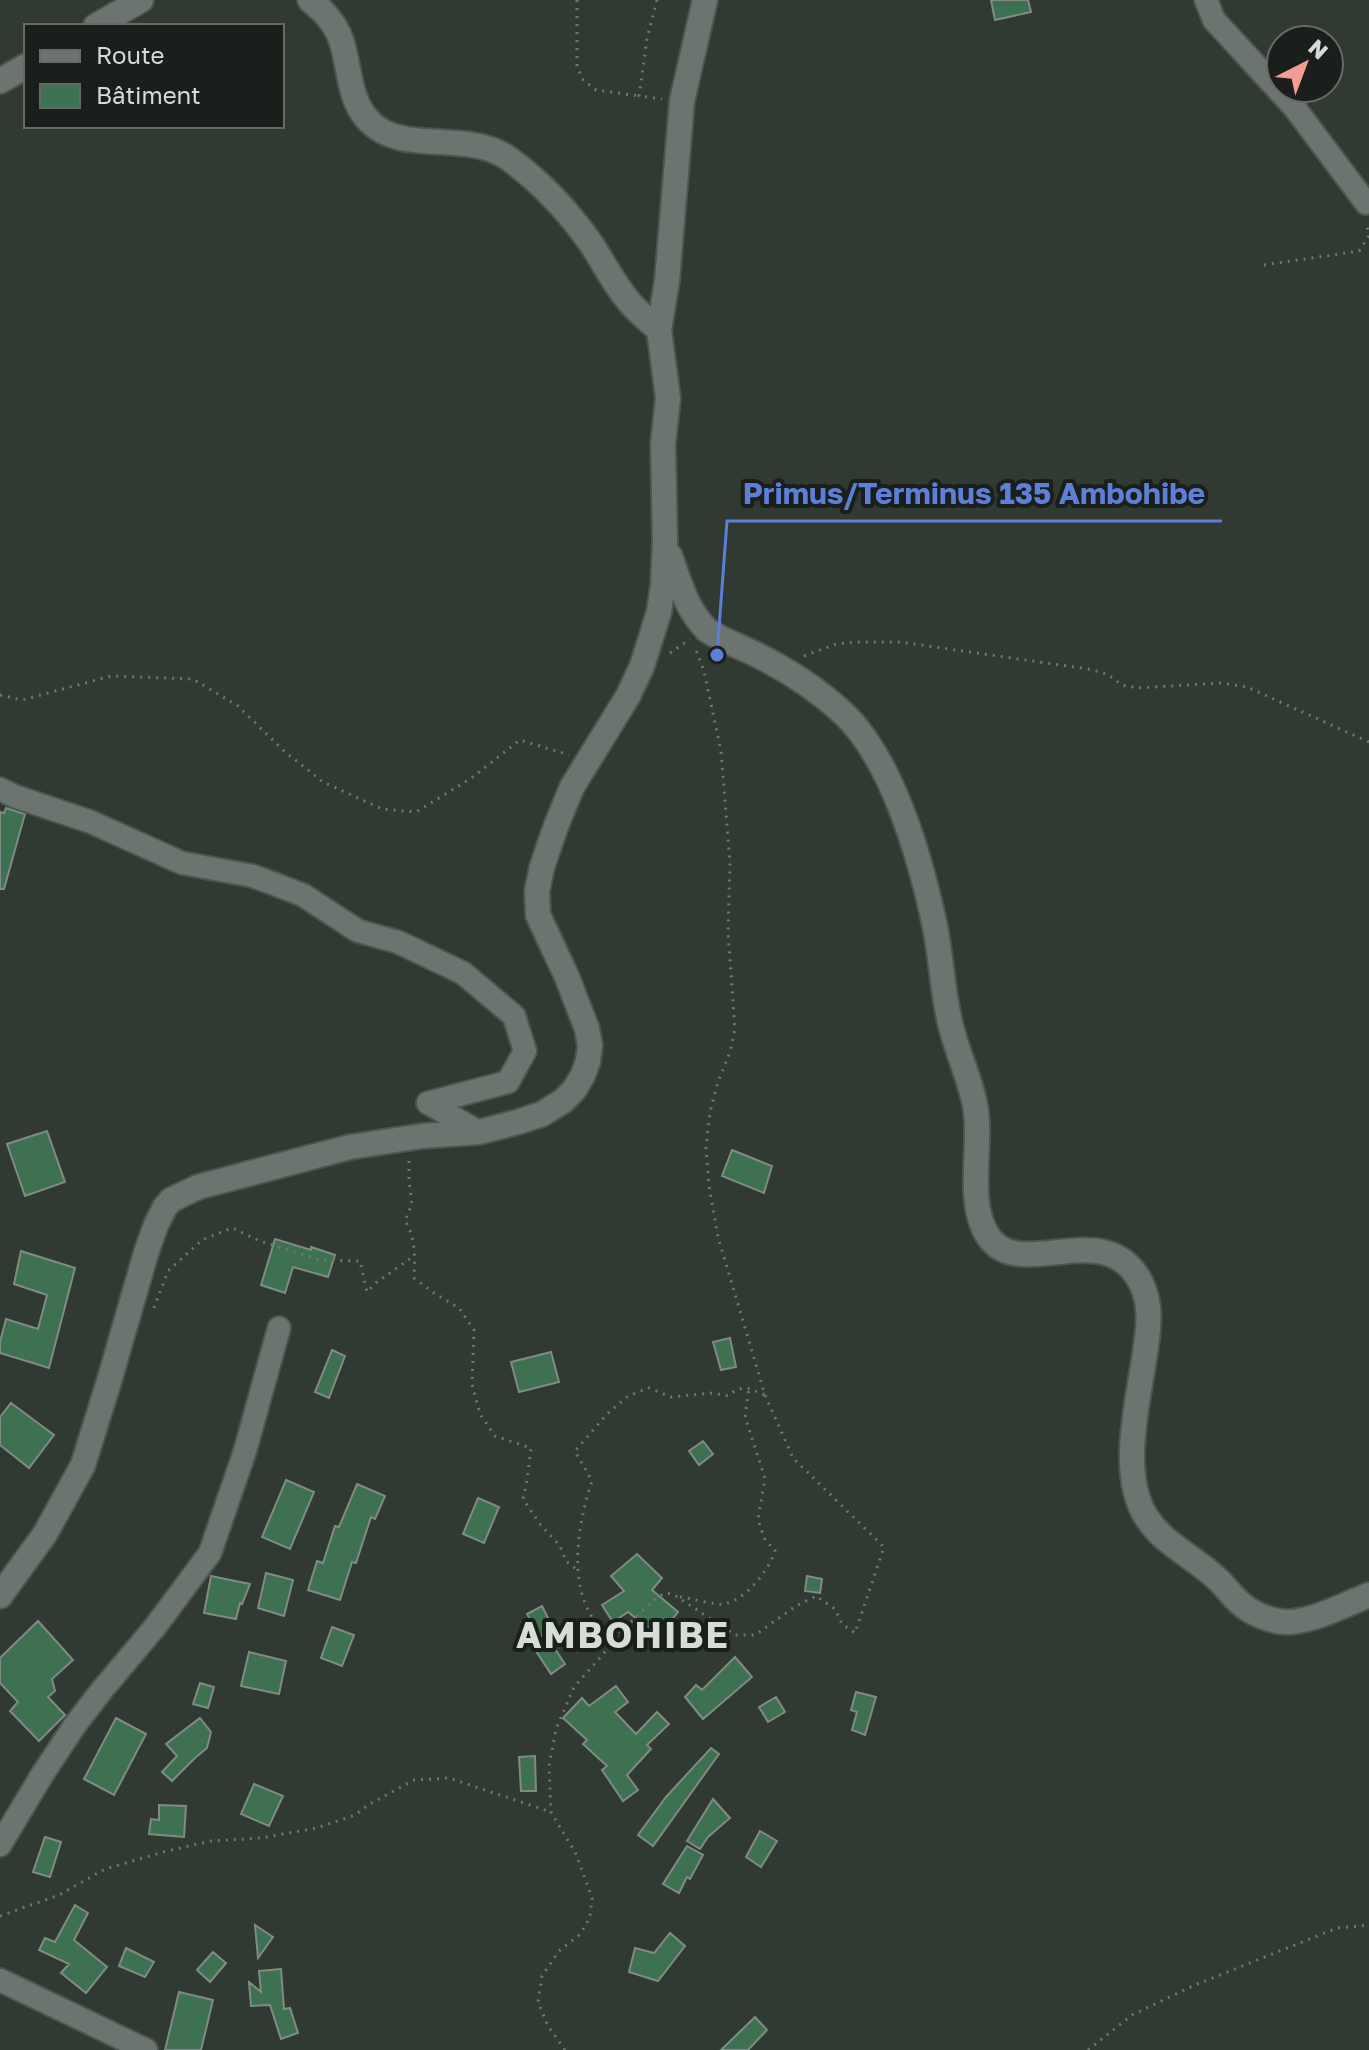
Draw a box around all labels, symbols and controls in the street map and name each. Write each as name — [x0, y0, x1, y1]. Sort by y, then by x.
legend — [24, 24, 284, 128]
north arrow — [1265, 24, 1345, 104]
text: N — [1303, 33, 1334, 64]
text: Route — [96, 40, 165, 69]
text: Bâtiment — [96, 80, 201, 109]
callout: Primus/Terminus 135 Ambohibe — [727, 467, 1222, 521]
text: Primus/Terminus 135 Ambohibe — [743, 475, 1205, 511]
district label: AMBOHIBE — [516, 1613, 730, 1656]

